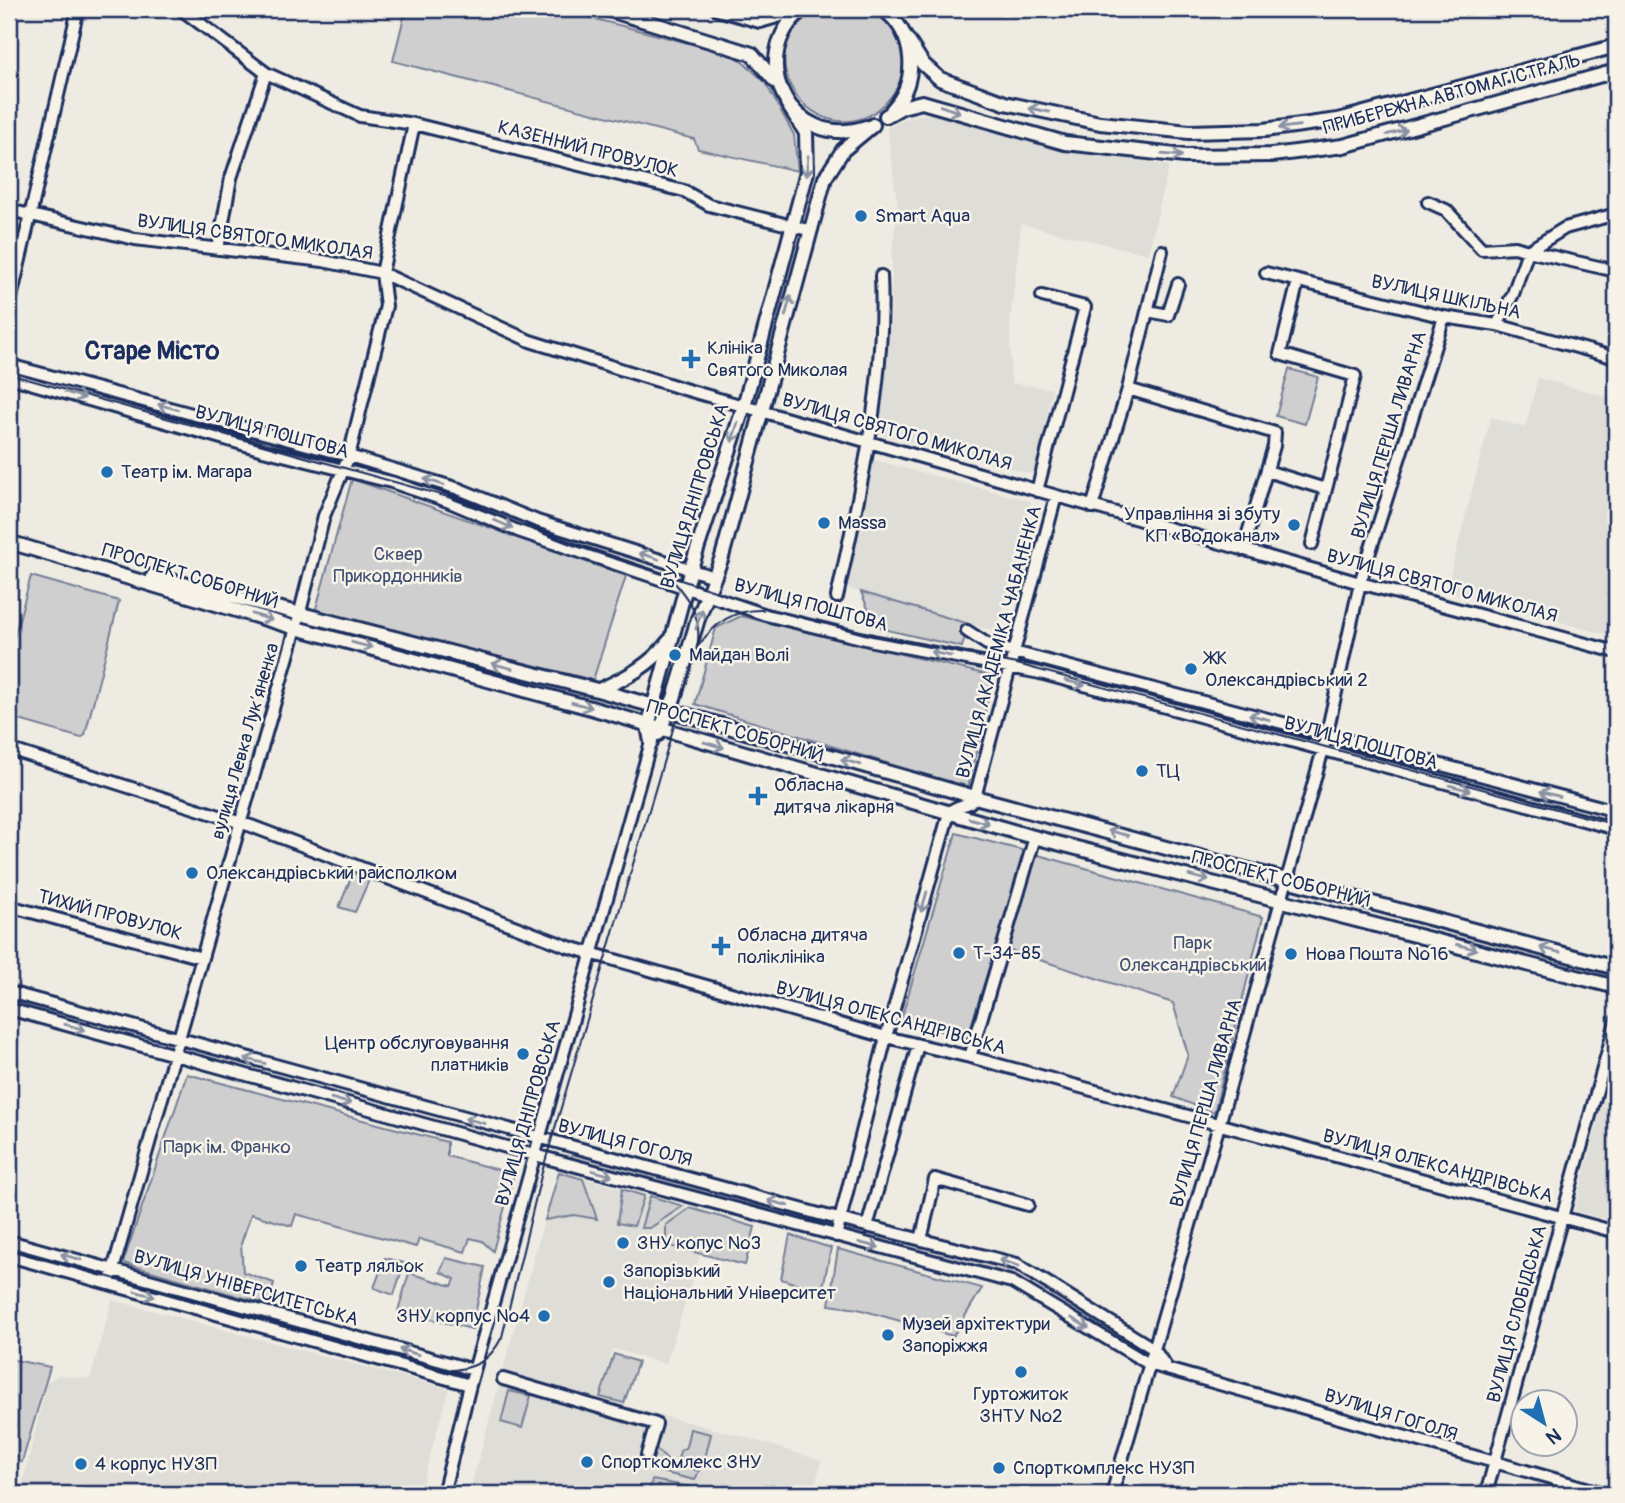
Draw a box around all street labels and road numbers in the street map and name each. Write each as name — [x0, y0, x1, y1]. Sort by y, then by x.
street label: ПРИБЕРЕЖНА АВТОМАГІСТРАЛЬ — [1321, 48, 1583, 140]
street label: КАЗЕННИЙ ПРОВУЛОК — [495, 115, 681, 183]
street label: ВУЛИЦЯ СВЯТОГО МИКОЛАЯ — [136, 209, 374, 265]
street label: ВУЛИЦЯ ШКІЛЬНА — [1369, 269, 1523, 325]
street label: ВУЛИЦЯ ПЕРША ЛИВАРНА — [1346, 328, 1432, 542]
street label: ВУЛИЦЯ СВЯТОГО МИКОЛАЯ — [779, 388, 1015, 476]
street label: ВУЛИЦЯ ПОШТОВА — [192, 400, 352, 464]
street label: ВУЛИЦЯ ДНІПРОВСЬКА — [655, 400, 735, 592]
street label: ВУЛИЦЯ АКАДЕМІКА ЧАБАНЕНКА — [951, 503, 1047, 781]
street label: ПРОСПЕКТ СОБОРНИЙ — [99, 538, 281, 614]
street label: ВУЛИЦЯ СВЯТОГО МИКОЛАЯ — [1324, 544, 1560, 628]
street label: ВУЛИЦЯ ПОШТОВА — [731, 573, 891, 637]
street label: вулиця Левка Лукʼяненка — [205, 640, 285, 842]
street label: ПРОСПЕКТ СОБОРНИЙ — [644, 694, 826, 768]
street label: ВУЛИЦЯ ПОШТОВА — [1281, 711, 1441, 775]
street label: ПРОСПЕКТ СОБОРНИЙ — [1189, 845, 1373, 913]
street label: ТИХИЙ ПРОВУЛОК — [35, 884, 185, 946]
street label: ВУЛИЦЯ ОЛЕКСАНДРІВСЬКА — [773, 976, 1009, 1060]
street label: ВУЛИЦЯ ПЕРША ЛИВАРНА — [1165, 996, 1247, 1210]
street label: ВУЛИЦЯ ДНІПРОВСЬКА — [490, 1017, 566, 1209]
street label: ВУЛИЦЯ ГОГОЛЯ — [555, 1114, 695, 1172]
street label: ВУЛИЦЯ ОЛЕКСАНДРІВСЬКА — [1320, 1124, 1556, 1208]
street label: ВУЛИЦЯ СЛОБІДСЬКА — [1482, 1222, 1552, 1406]
street label: ВУЛИЦЯ УНІВЕРСИТЕТСЬКА — [131, 1244, 361, 1332]
street label: ВУЛИЦЯ ГОГОЛЯ — [1321, 1383, 1461, 1447]

